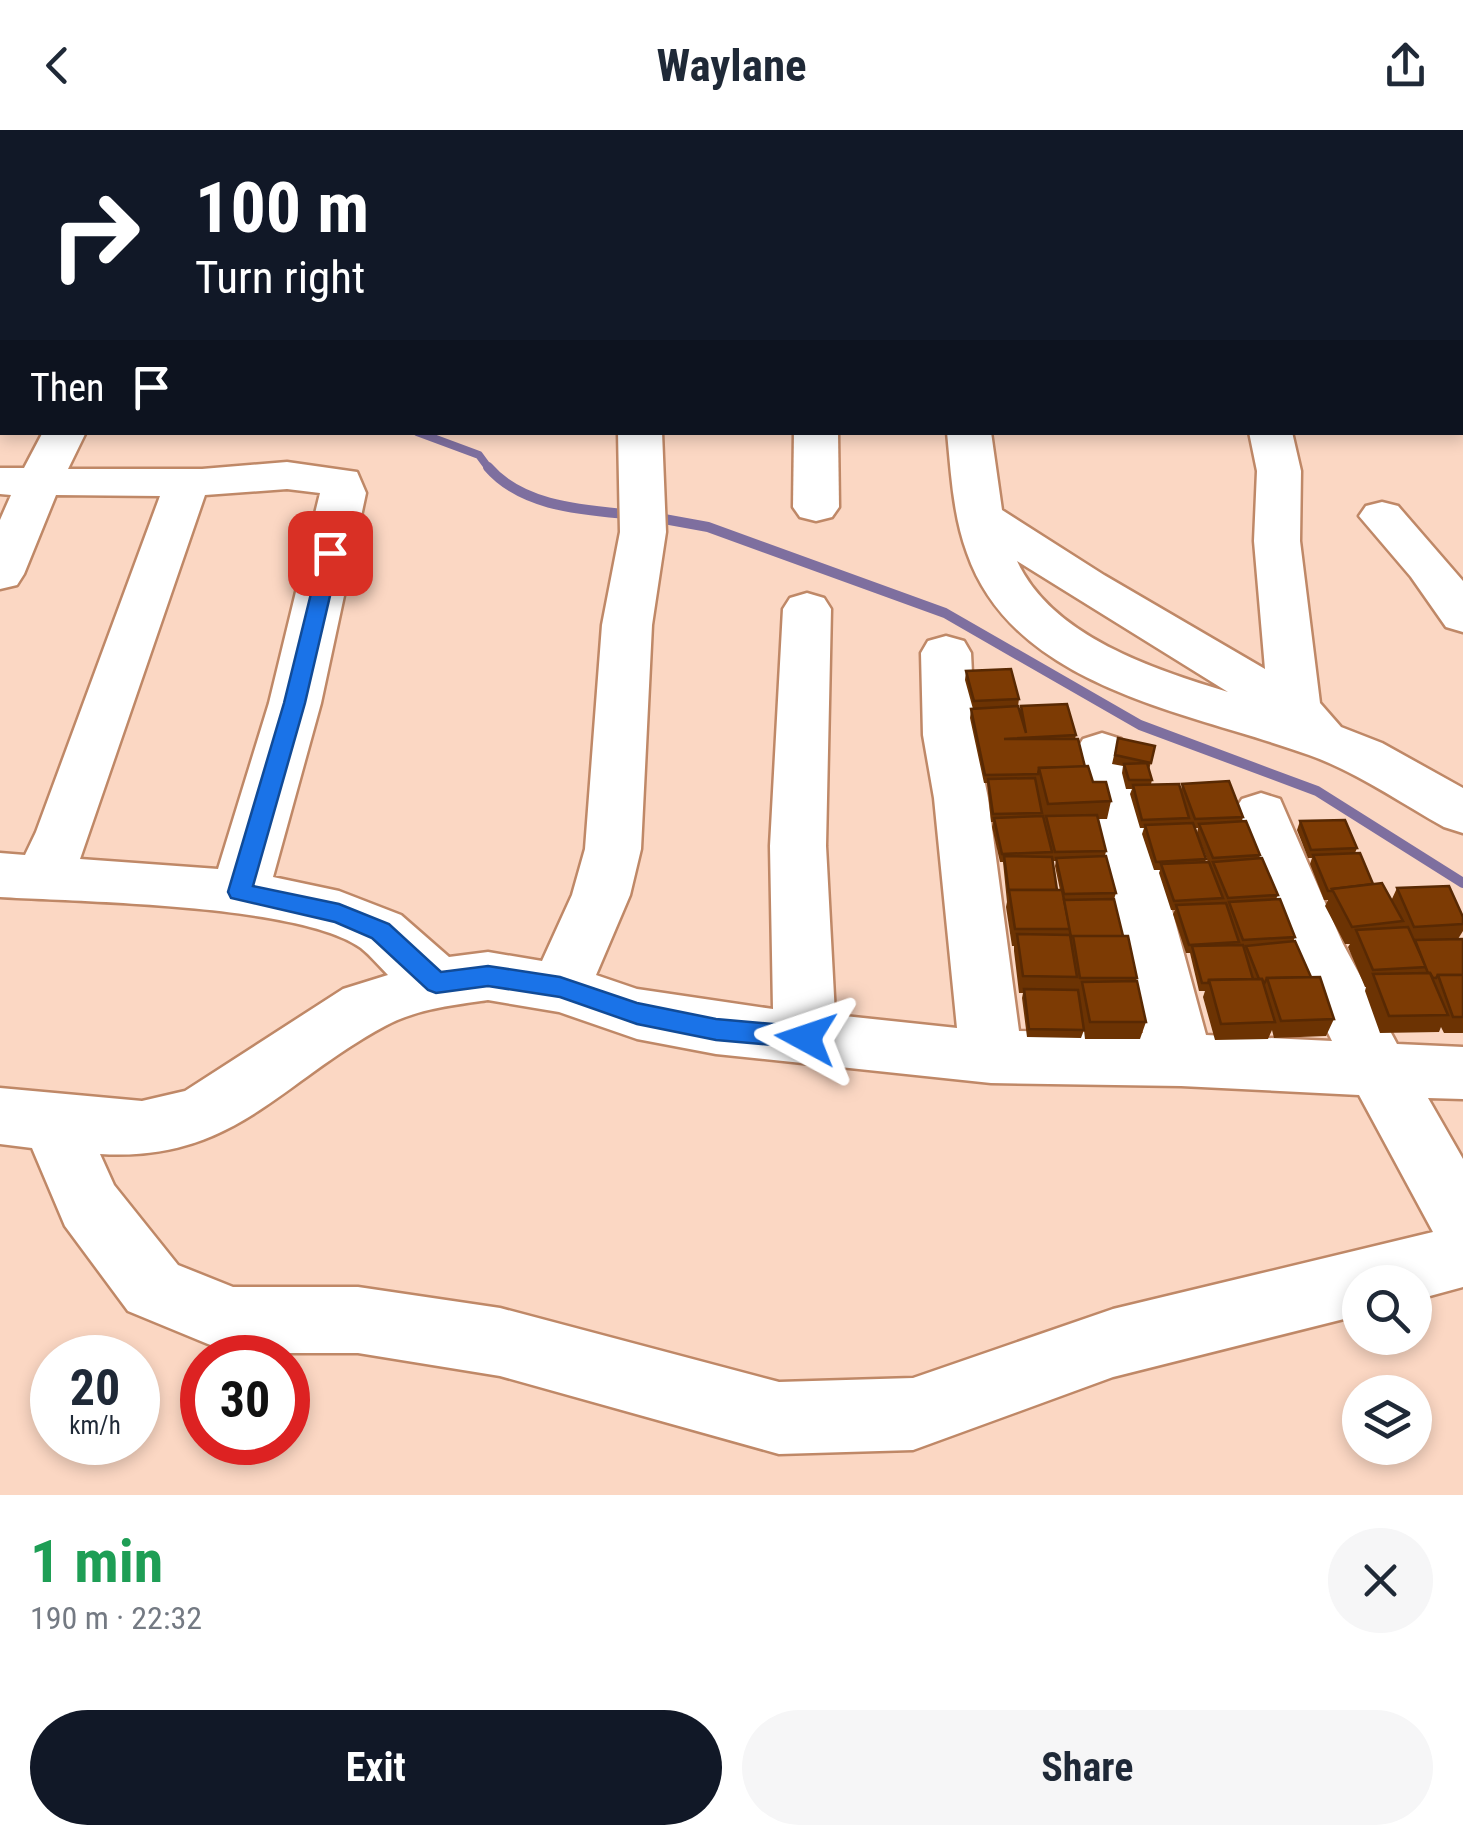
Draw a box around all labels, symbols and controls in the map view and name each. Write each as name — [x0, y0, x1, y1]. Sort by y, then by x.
icon: back — [30, 38, 85, 93]
icon: share — [1378, 38, 1433, 93]
text: Waylane — [656, 39, 807, 92]
text: 100 m — [195, 167, 369, 249]
icon: right — [30, 170, 160, 300]
text: Turn right — [195, 251, 365, 304]
icon: arrive — [124, 360, 179, 415]
text: Then — [30, 366, 104, 410]
pin — [288, 511, 373, 596]
icon: arrive — [303, 526, 358, 581]
position arrow — [754, 986, 858, 1090]
map controls — [1342, 1265, 1432, 1465]
button: search — [1342, 1265, 1432, 1355]
speed limit sign: 30 — [180, 1335, 310, 1465]
text: 20 — [70, 1359, 120, 1417]
button: layers — [1342, 1375, 1432, 1465]
text: km/h — [69, 1411, 121, 1440]
text: 1 min — [30, 1526, 163, 1597]
button: close — [1328, 1528, 1433, 1633]
text: 190 m · 22:32 — [30, 1599, 202, 1637]
button: Exit — [30, 1710, 722, 1825]
button: Share — [742, 1710, 1433, 1825]

